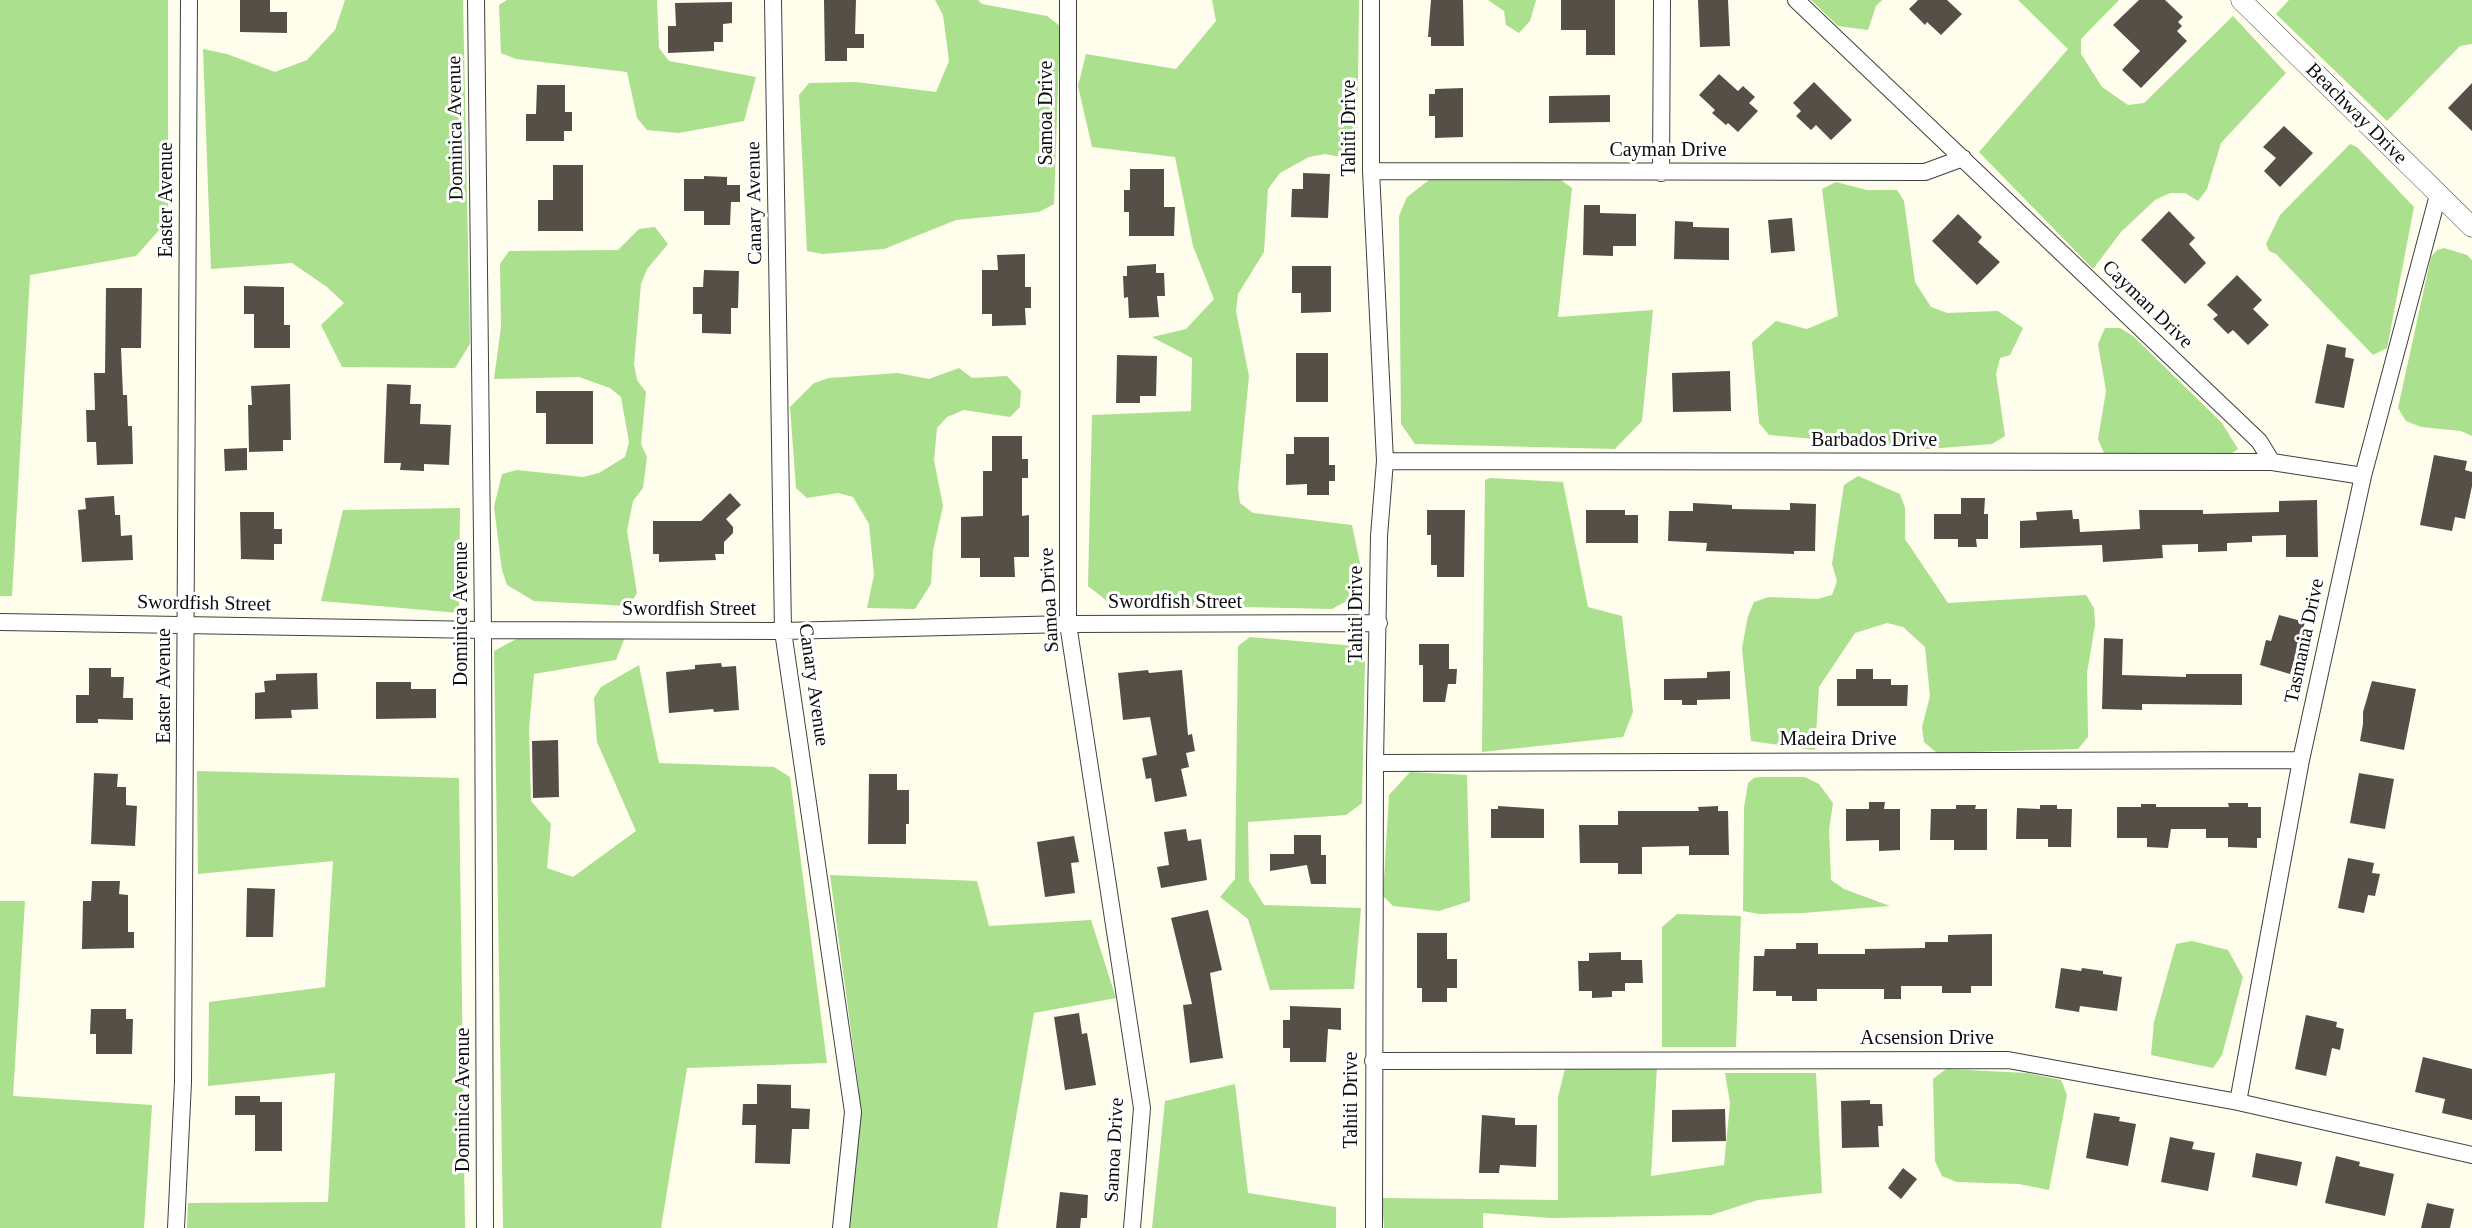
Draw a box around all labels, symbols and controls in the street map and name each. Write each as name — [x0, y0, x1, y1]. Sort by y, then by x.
street label: Dominica Avenue — [443, 56, 469, 200]
street label: Beachway Drive — [2300, 58, 2412, 170]
street label: Samoa Drive — [1035, 61, 1059, 165]
street label: Tahiti Drive — [1338, 80, 1362, 176]
street label: Cayman Drive — [1609, 139, 1727, 163]
street label: Canary Avenue — [742, 141, 768, 265]
street label: Easter Avenue — [155, 142, 179, 258]
street label: Cayman Drive — [2097, 256, 2197, 354]
street label: Barbados Drive — [1811, 429, 1937, 453]
street label: Dominica Avenue — [450, 542, 474, 686]
street label: Samoa Drive — [1035, 547, 1065, 653]
street label: Tahiti Drive — [1345, 566, 1369, 662]
street label: Tasmania Drive — [2280, 576, 2330, 706]
street label: Swordfish Street — [137, 591, 271, 617]
street label: Swordfish Street — [1108, 591, 1242, 615]
street label: Swordfish Street — [622, 598, 756, 622]
street label: Canary Avenue — [793, 622, 833, 748]
street label: Easter Avenue — [153, 628, 177, 744]
street label: Madeira Drive — [1779, 728, 1897, 752]
street label: Acsension Drive — [1860, 1027, 1994, 1051]
street label: Dominica Avenue — [452, 1028, 476, 1172]
street label: Tahiti Drive — [1340, 1052, 1364, 1148]
street label: Samoa Drive — [1100, 1097, 1130, 1203]

